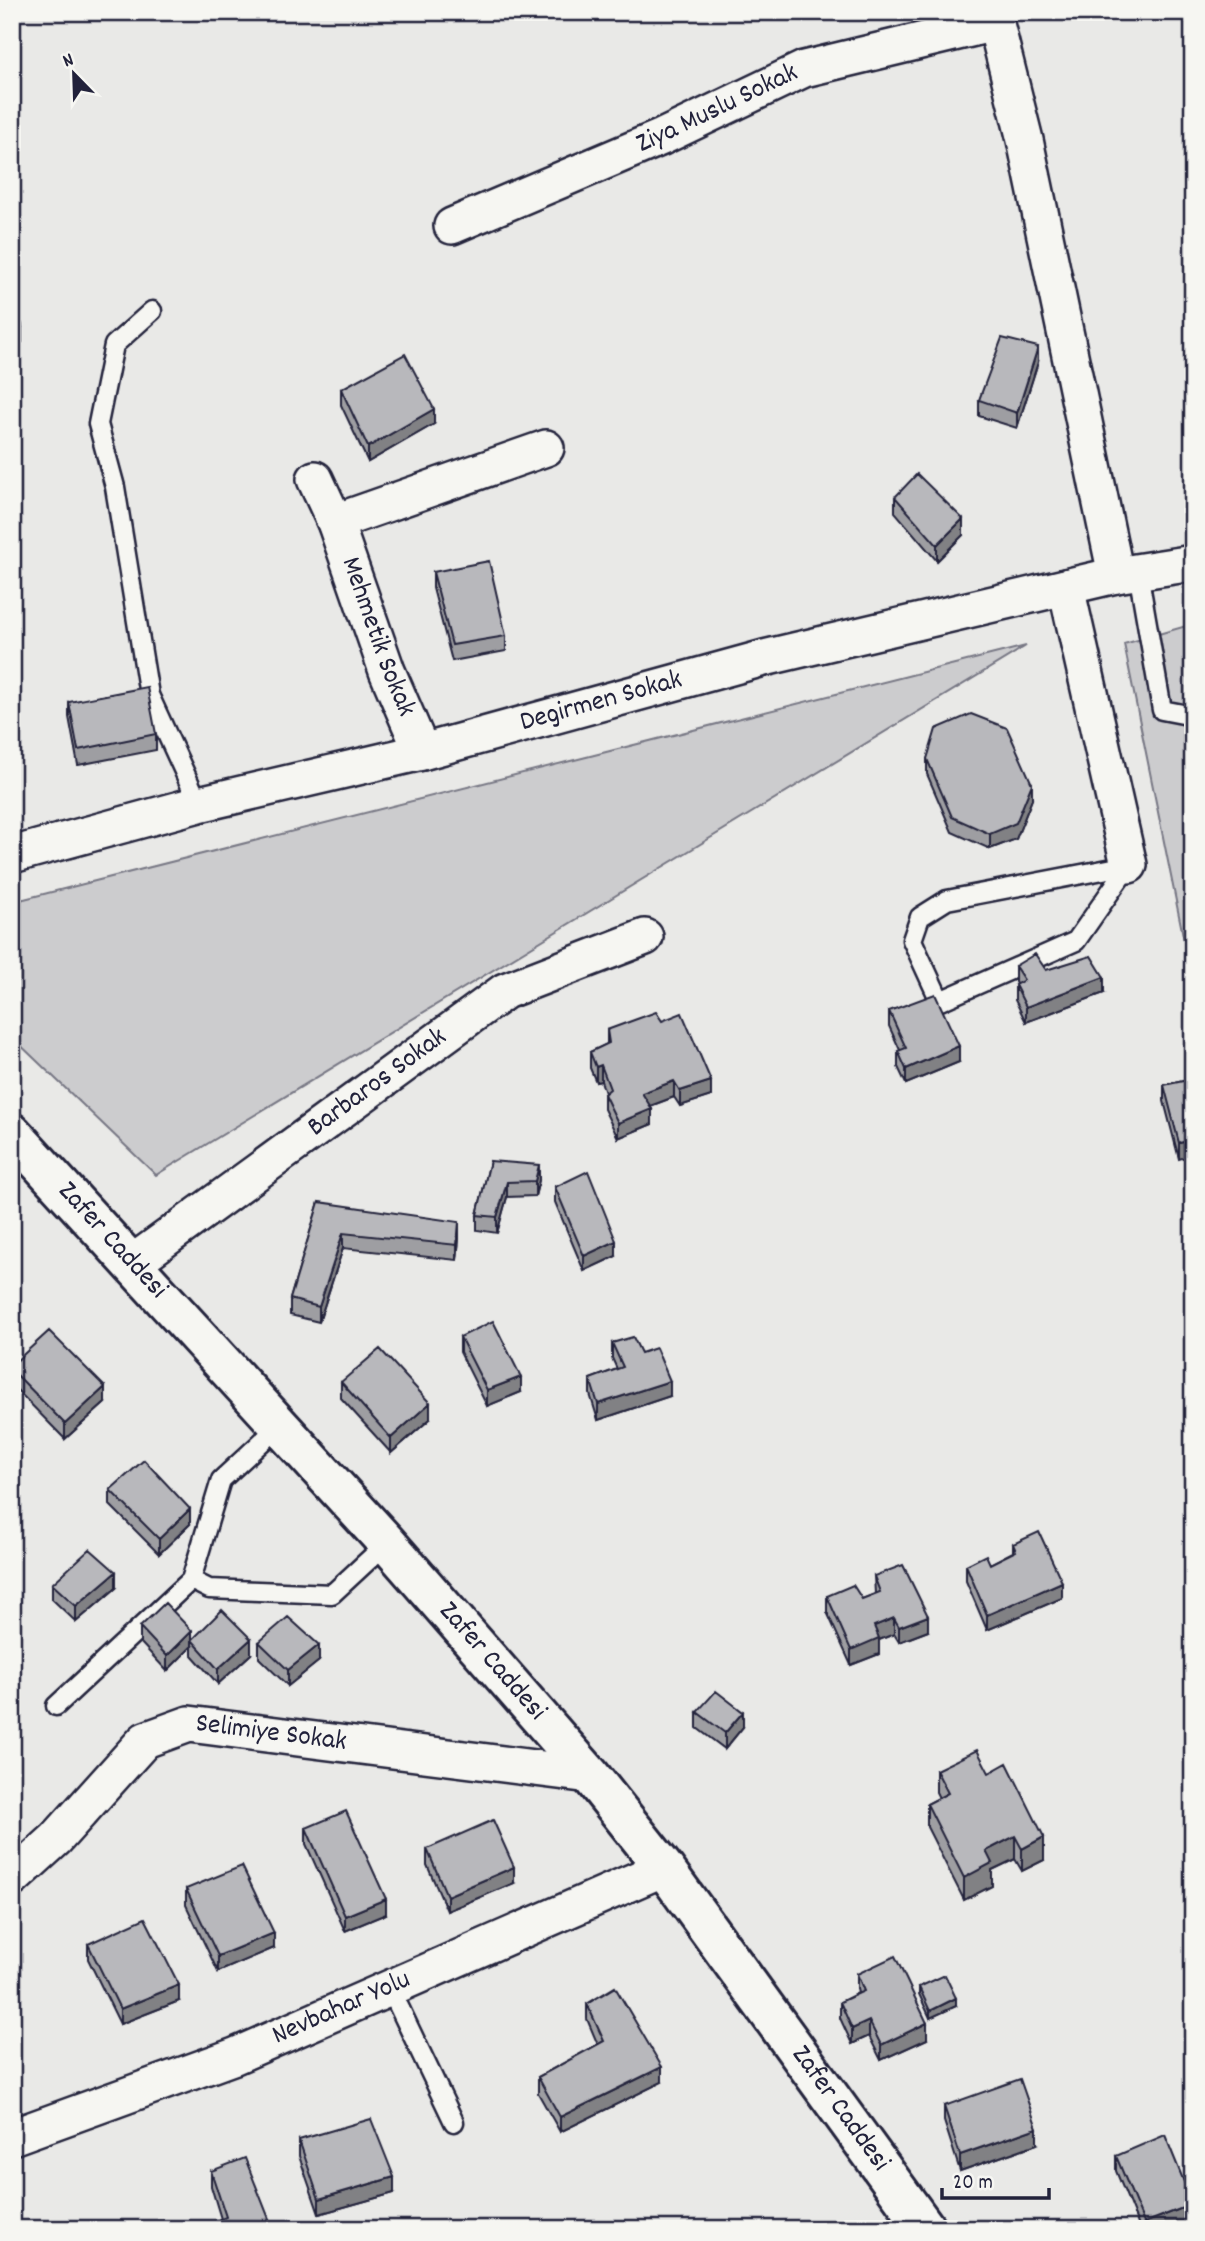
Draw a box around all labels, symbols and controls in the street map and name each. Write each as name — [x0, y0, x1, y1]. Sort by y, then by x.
north arrow — [38, 38, 108, 108]
text: N — [59, 47, 78, 76]
street label: Ziya Muslu Sokak — [631, 54, 805, 165]
street label: Mehmetik Sokak — [329, 552, 425, 723]
street label: Degirmen Sokak — [516, 661, 687, 744]
street label: Barbaros Sokak — [300, 1019, 456, 1148]
street label: Zafer Caddesi — [47, 1174, 176, 1309]
street label: Zafer Caddesi — [428, 1594, 555, 1731]
street label: Selimiye Sokak — [193, 1705, 349, 1764]
street label: Nevbahar Yolu — [266, 1961, 417, 2057]
street label: Zafer Caddesi — [780, 2038, 899, 2181]
scale bar — [942, 2157, 1049, 2201]
text: 20 m — [953, 2169, 993, 2199]

